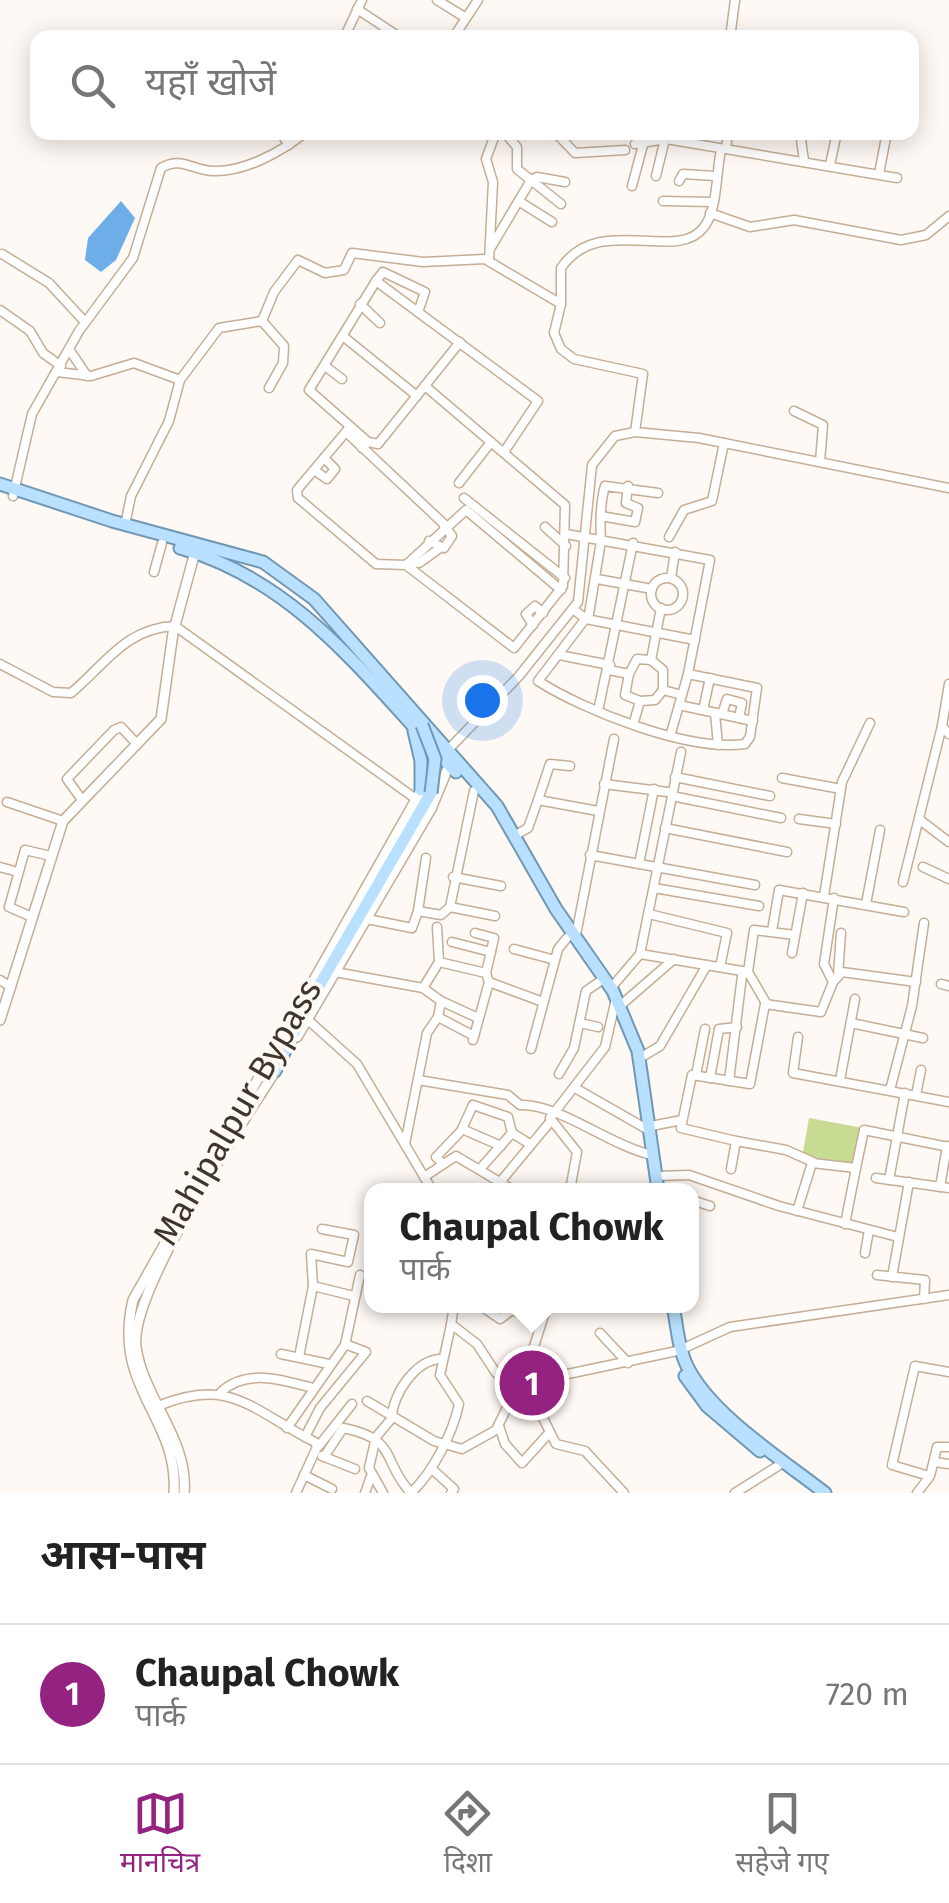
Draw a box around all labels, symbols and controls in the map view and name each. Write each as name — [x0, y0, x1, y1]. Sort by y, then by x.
search box — [30, 30, 919, 140]
icon: search — [65, 58, 120, 113]
text: यहाँ खोजें — [145, 59, 276, 105]
your location — [457, 675, 508, 726]
street label: Mahipalpur Bypass — [144, 972, 330, 1252]
popup — [364, 1183, 699, 1313]
text: Chaupal Chowk — [399, 1204, 664, 1250]
text: पार्क — [399, 1250, 451, 1288]
pin: 1 — [500, 1346, 564, 1420]
text: आस-पास — [40, 1530, 205, 1580]
text: Chaupal Chowk — [135, 1650, 399, 1696]
text: 1 — [65, 1675, 80, 1713]
text: 720 m — [826, 1675, 909, 1713]
text: पार्क — [135, 1696, 186, 1734]
tab: मानचित्र — [120, 1786, 200, 1883]
tab: दिशा — [440, 1786, 495, 1883]
tab: सहेजे गए — [736, 1786, 829, 1883]

